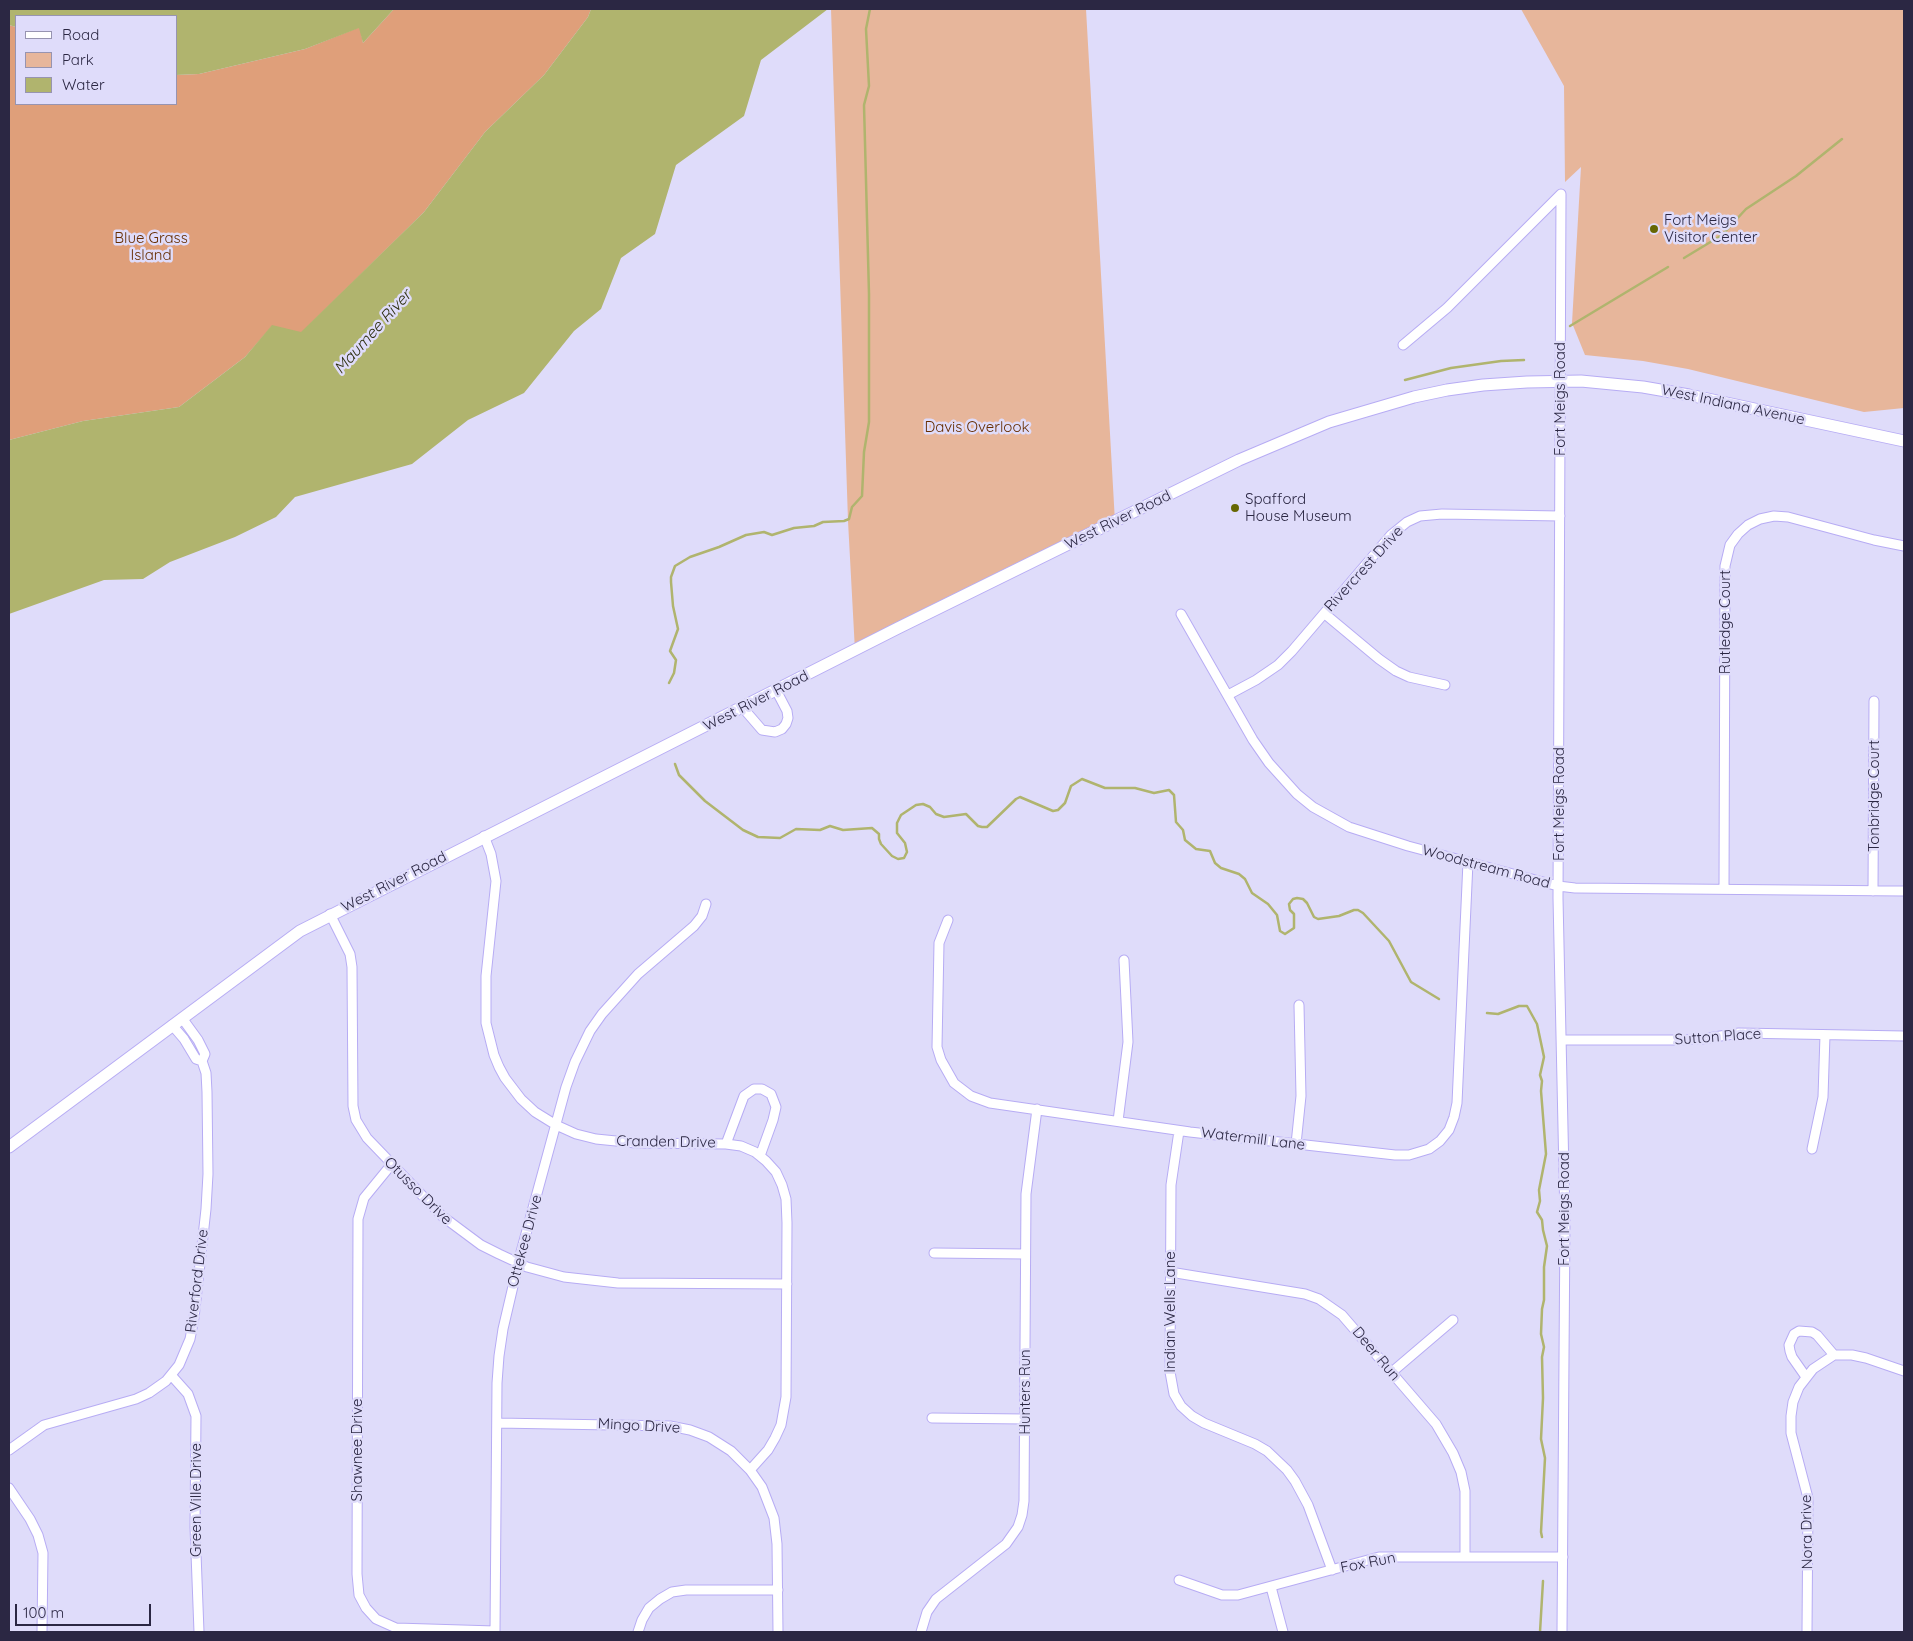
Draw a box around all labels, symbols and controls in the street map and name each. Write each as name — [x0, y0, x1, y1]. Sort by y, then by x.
legend — [15, 15, 178, 105]
text: Road — [62, 25, 99, 44]
text: Park — [62, 50, 94, 69]
text: Water — [62, 75, 105, 94]
place label: Fort Meigs Visitor Center — [1664, 211, 1758, 246]
marker: Fort Meigs Visitor Center — [1648, 223, 1660, 235]
park label: Blue Grass Island — [114, 229, 188, 264]
water label: Maumee River — [330, 286, 416, 378]
street label: Fort Meigs Road — [1551, 342, 1569, 456]
street label: West Indiana Avenue — [1660, 381, 1806, 429]
park label: Davis Overlook — [924, 418, 1030, 436]
street label: West River Road — [1062, 487, 1174, 553]
place label: Spafford House Museum — [1245, 490, 1352, 525]
marker: Spafford House Museum — [1229, 502, 1241, 514]
street label: Rivercrest Drive — [1321, 522, 1407, 616]
street label: Rutledge Court — [1716, 570, 1734, 674]
street label: West River Road — [700, 667, 812, 735]
street label: Tonbridge Court — [1865, 740, 1883, 852]
street label: Fort Meigs Road — [1550, 747, 1568, 861]
street label: Woodstream Road — [1420, 841, 1552, 893]
street label: West River Road — [338, 848, 450, 916]
street label: Sutton Place — [1674, 1025, 1762, 1049]
street label: Watermill Lane — [1200, 1124, 1306, 1154]
street label: Cranden Drive — [616, 1132, 716, 1152]
street label: Fort Meigs Road — [1555, 1152, 1573, 1266]
street label: Otusso Drive — [380, 1153, 456, 1229]
street label: Ottekee Drive — [504, 1193, 546, 1289]
street label: Riverford Drive — [182, 1228, 212, 1334]
street label: Indian Wells Lane — [1161, 1251, 1179, 1373]
street label: Deer Run — [1348, 1323, 1404, 1385]
street label: Hunters Run — [1016, 1349, 1034, 1435]
street label: Shawnee Drive — [348, 1398, 366, 1502]
street label: Mingo Drive — [597, 1415, 681, 1437]
street label: Green Ville Drive — [187, 1443, 205, 1557]
street label: Nora Drive — [1797, 1494, 1817, 1570]
street label: Fox Run — [1339, 1549, 1397, 1577]
scale bar — [18, 1594, 154, 1626]
text: 100 m — [23, 1603, 64, 1622]

